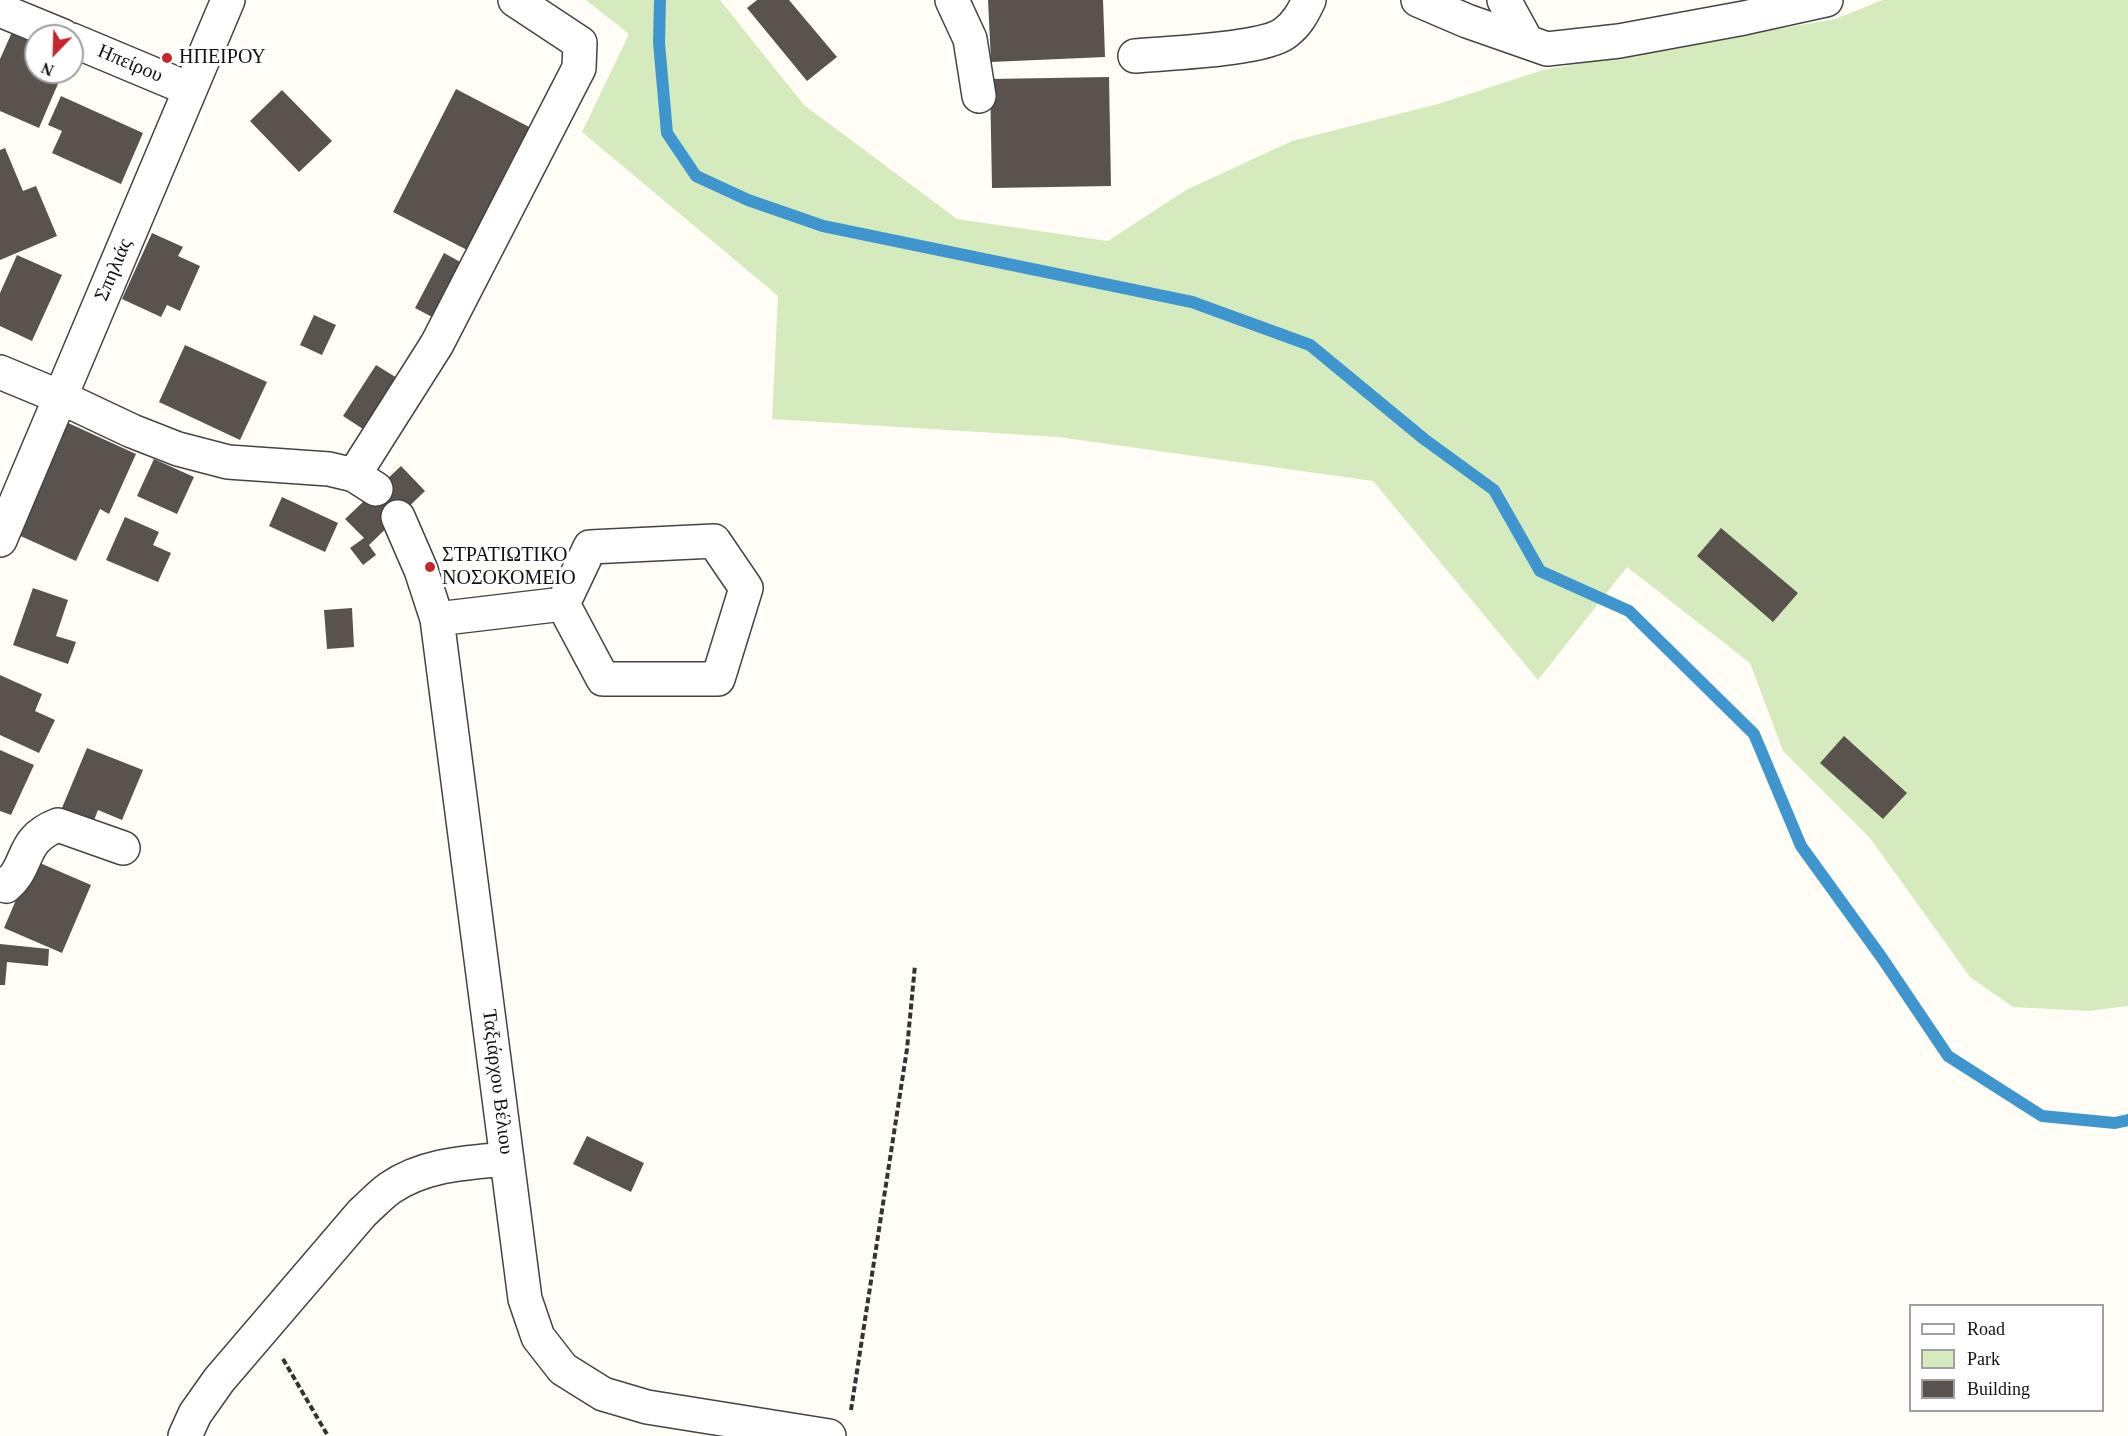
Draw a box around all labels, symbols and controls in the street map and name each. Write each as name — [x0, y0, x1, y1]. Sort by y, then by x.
north arrow — [24, 24, 84, 84]
street label: Ηπείρου — [94, 40, 166, 88]
place label: ΗΠΕΙΡΟΥ — [179, 46, 266, 70]
marker: ΗΠΕΙΡΟΥ — [160, 51, 174, 65]
text: N — [39, 59, 56, 79]
street label: Σπηλιάς — [90, 235, 138, 305]
place label: ΣΤΡΑΤΙΩΤΙΚΟ ΝΟΣΟΚΟΜΕΙΟ — [442, 544, 576, 591]
marker: ΣΤΡΑΤΙΩΤΙΚΟ ΝΟΣΟΚΟΜΕΙΟ — [423, 560, 437, 574]
street label: Ταξιάρχου Βέλιου — [476, 1008, 518, 1156]
legend — [1909, 1304, 2104, 1412]
text: Road — [1967, 1319, 2005, 1339]
text: Park — [1967, 1349, 2000, 1369]
text: Building — [1967, 1379, 2030, 1399]

